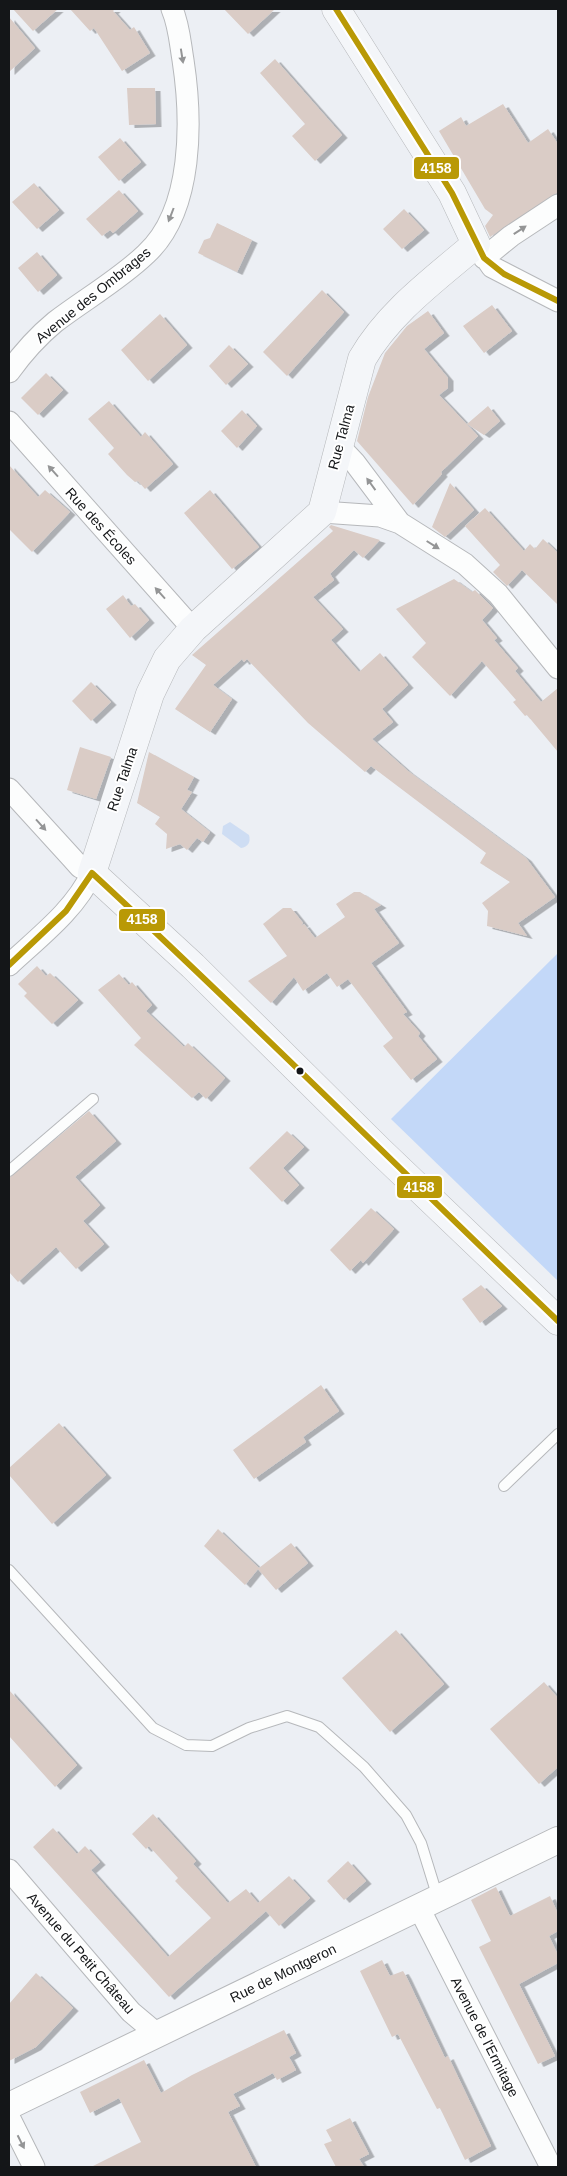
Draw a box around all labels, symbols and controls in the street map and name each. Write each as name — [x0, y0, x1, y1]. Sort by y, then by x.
one-way arrow — [179, 48, 187, 64]
line badge: 4158 — [413, 156, 460, 180]
text: 4158 — [420, 160, 452, 176]
one-way arrow — [167, 208, 174, 223]
one-way arrow — [513, 225, 527, 235]
street label: Avenue des Ombrages — [32, 244, 154, 346]
street label: Rue Talma — [325, 403, 357, 471]
one-way arrow — [47, 465, 58, 478]
one-way arrow — [366, 477, 376, 491]
street label: Rue des Écoles — [62, 484, 140, 568]
one-way arrow — [426, 540, 439, 549]
one-way arrow — [155, 586, 166, 599]
street label: Rue Talma — [104, 745, 140, 813]
one-way arrow — [36, 819, 47, 831]
line badge: 4158 — [118, 908, 166, 932]
text: 4158 — [126, 911, 158, 927]
unlabelled marker — [295, 1066, 305, 1076]
line badge: 4158 — [396, 1175, 443, 1199]
text: 4158 — [403, 1179, 435, 1195]
street label: Avenue du Petit Château — [24, 1889, 138, 2017]
street label: Rue de Montgeron — [227, 1940, 339, 2006]
street label: Avenue de l'Ermitage — [448, 1974, 522, 2100]
one-way arrow — [17, 2135, 25, 2149]

